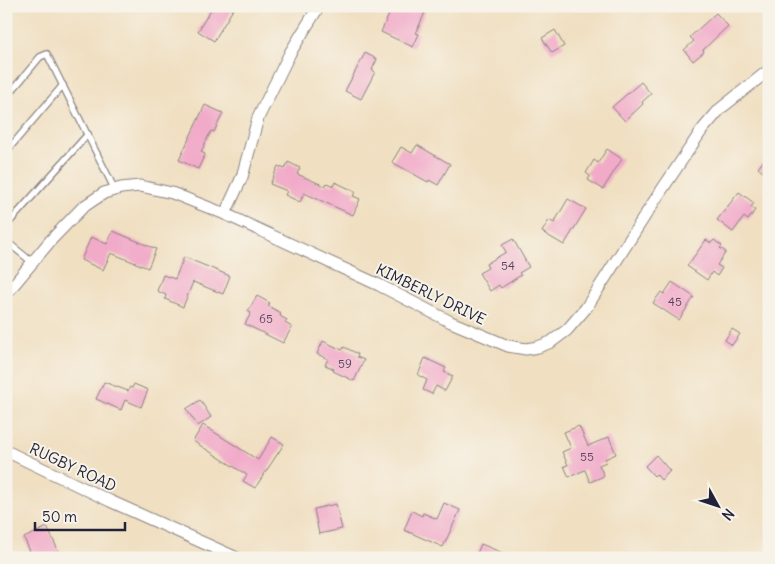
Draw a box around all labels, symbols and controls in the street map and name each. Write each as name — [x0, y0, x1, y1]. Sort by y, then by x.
house number: 54 — [501, 258, 515, 273]
street label: KIMBERLY DRIVE — [373, 259, 489, 329]
house number: 45 — [668, 294, 682, 309]
house number: 65 — [259, 311, 273, 326]
house number: 59 — [338, 356, 352, 371]
street label: RUGBY ROAD — [27, 439, 119, 495]
house number: 55 — [580, 449, 594, 464]
north arrow — [692, 482, 742, 532]
scale bar — [35, 499, 125, 531]
text: N — [718, 505, 738, 524]
text: 50 m — [42, 507, 77, 526]

